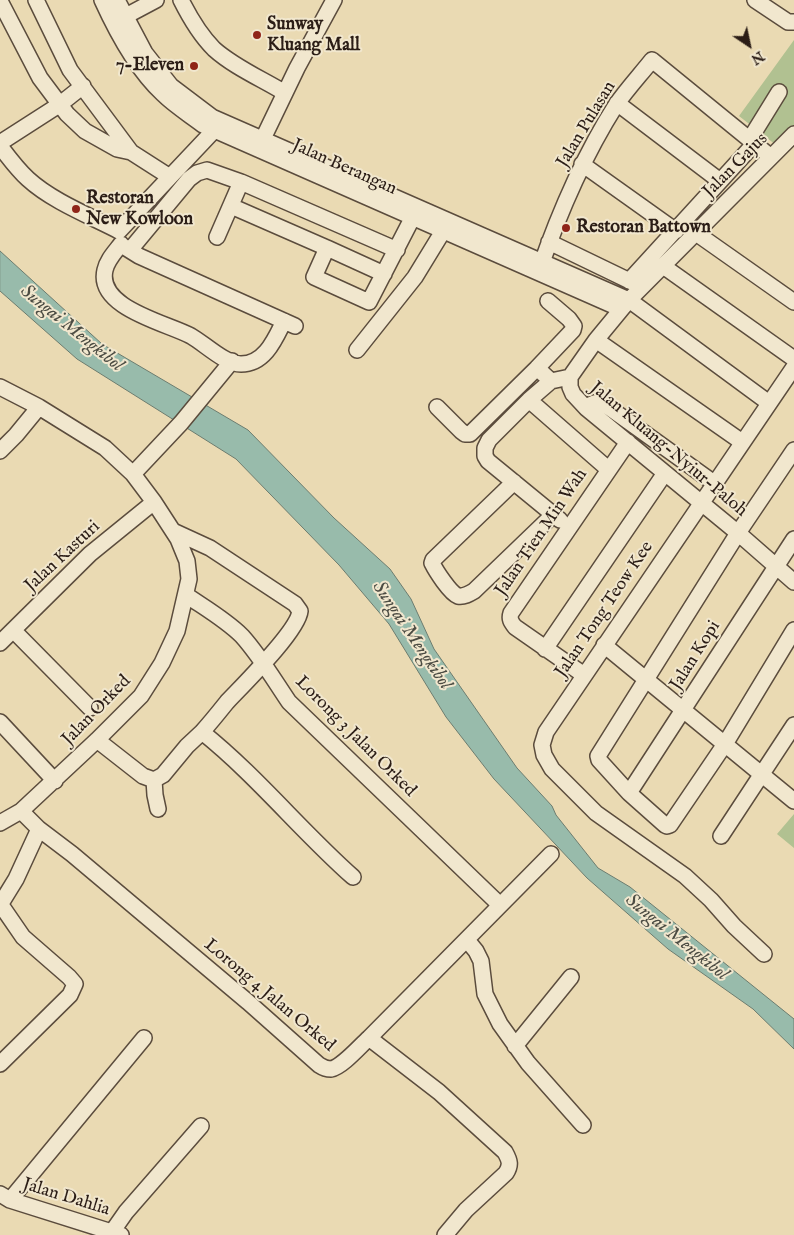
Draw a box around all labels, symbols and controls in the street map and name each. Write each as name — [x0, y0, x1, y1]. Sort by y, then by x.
place label: Sunway Kluang Mall — [267, 14, 360, 56]
north arrow — [724, 20, 774, 70]
marker: Sunway Kluang Mall — [251, 29, 263, 41]
text: N — [747, 47, 767, 68]
place label: 7-Eleven — [116, 55, 184, 77]
marker: 7-Eleven — [188, 60, 200, 72]
street label: Jalan Pulasan — [553, 78, 621, 172]
street label: Jalan Gajus — [699, 129, 773, 203]
street label: Jalan Berangan — [288, 135, 400, 201]
place label: Restoran New Kowloon — [86, 188, 193, 230]
marker: Restoran New Kowloon — [70, 203, 82, 215]
place label: Restoran Battown — [576, 217, 711, 239]
marker: Restoran Battown — [560, 222, 572, 234]
water label: Sungai Mengkibol — [15, 281, 127, 377]
street label: Jalan Kluang-Nyiur-Paloh — [585, 378, 751, 522]
street label: Jalan Tien Min Wah — [491, 465, 593, 601]
street label: Jalan Kasturi — [21, 517, 105, 597]
street label: Jalan Tong Teow Kee — [551, 538, 659, 682]
water label: Sungai Mengkibol — [366, 578, 456, 694]
street label: Jalan Kopi — [666, 617, 726, 695]
street label: Jalan Orked — [58, 671, 136, 751]
street label: Lorong 3 Jalan Orked — [290, 672, 420, 802]
water label: Sungai Mengkibol — [620, 890, 732, 986]
street label: Lorong 4 Jalan Orked — [199, 935, 339, 1057]
street label: Jalan Dahlia — [20, 1174, 112, 1222]

